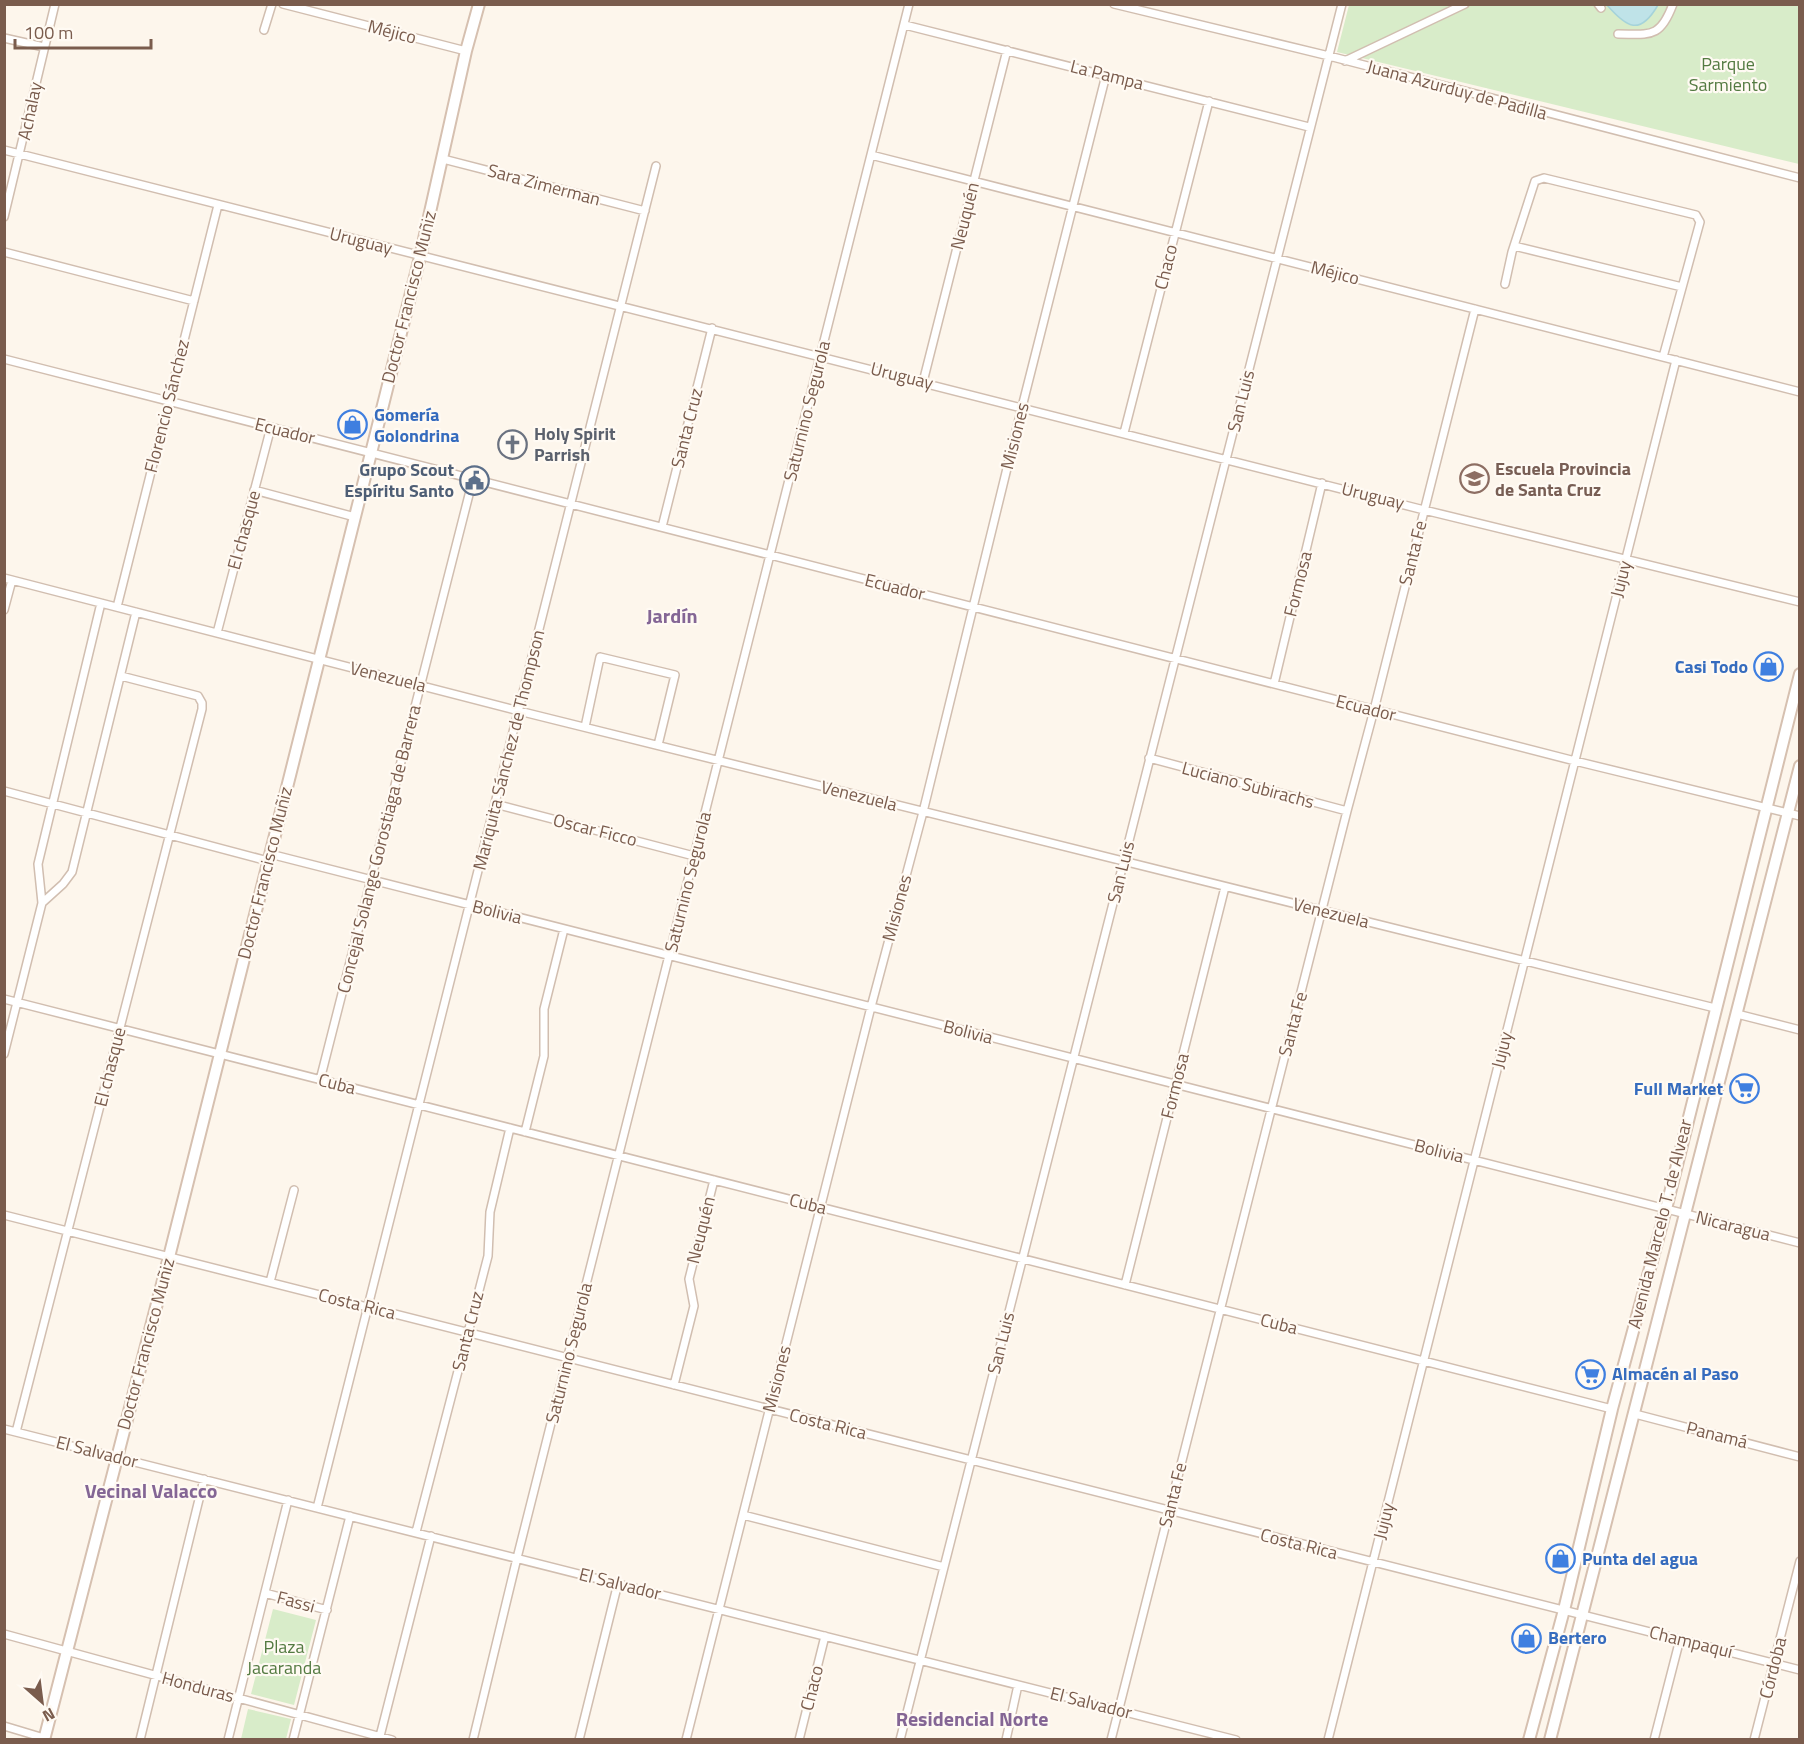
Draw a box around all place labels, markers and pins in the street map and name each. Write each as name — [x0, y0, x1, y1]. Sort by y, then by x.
place label: Gomería Golondrina — [374, 401, 459, 449]
shop icon: Gomería Golondrina — [337, 409, 369, 441]
place label: Holy Spirit Parrish — [534, 420, 616, 468]
church icon: Holy Spirit Parrish — [497, 428, 529, 460]
place label: Escuela Provincia de Santa Cruz — [1495, 455, 1631, 503]
place label: Grupo Scout Espíritu Santo — [344, 456, 454, 504]
school or university icon: Escuela Provincia de Santa Cruz — [1458, 463, 1490, 495]
public building icon: Grupo Scout Espíritu Santo — [459, 464, 491, 496]
shop icon: Casi Todo — [1753, 651, 1785, 683]
place label: Casi Todo — [1675, 653, 1748, 680]
supermarket icon: Full Market — [1728, 1073, 1760, 1105]
place label: Full Market — [1634, 1075, 1723, 1102]
supermarket icon: Almacén al Paso — [1575, 1358, 1607, 1390]
place label: Almacén al Paso — [1612, 1360, 1739, 1387]
shop icon: Punta del agua — [1545, 1543, 1577, 1575]
place label: Punta del agua — [1582, 1545, 1698, 1572]
shop icon: Bertero — [1511, 1622, 1543, 1654]
place label: Bertero — [1548, 1624, 1607, 1651]

